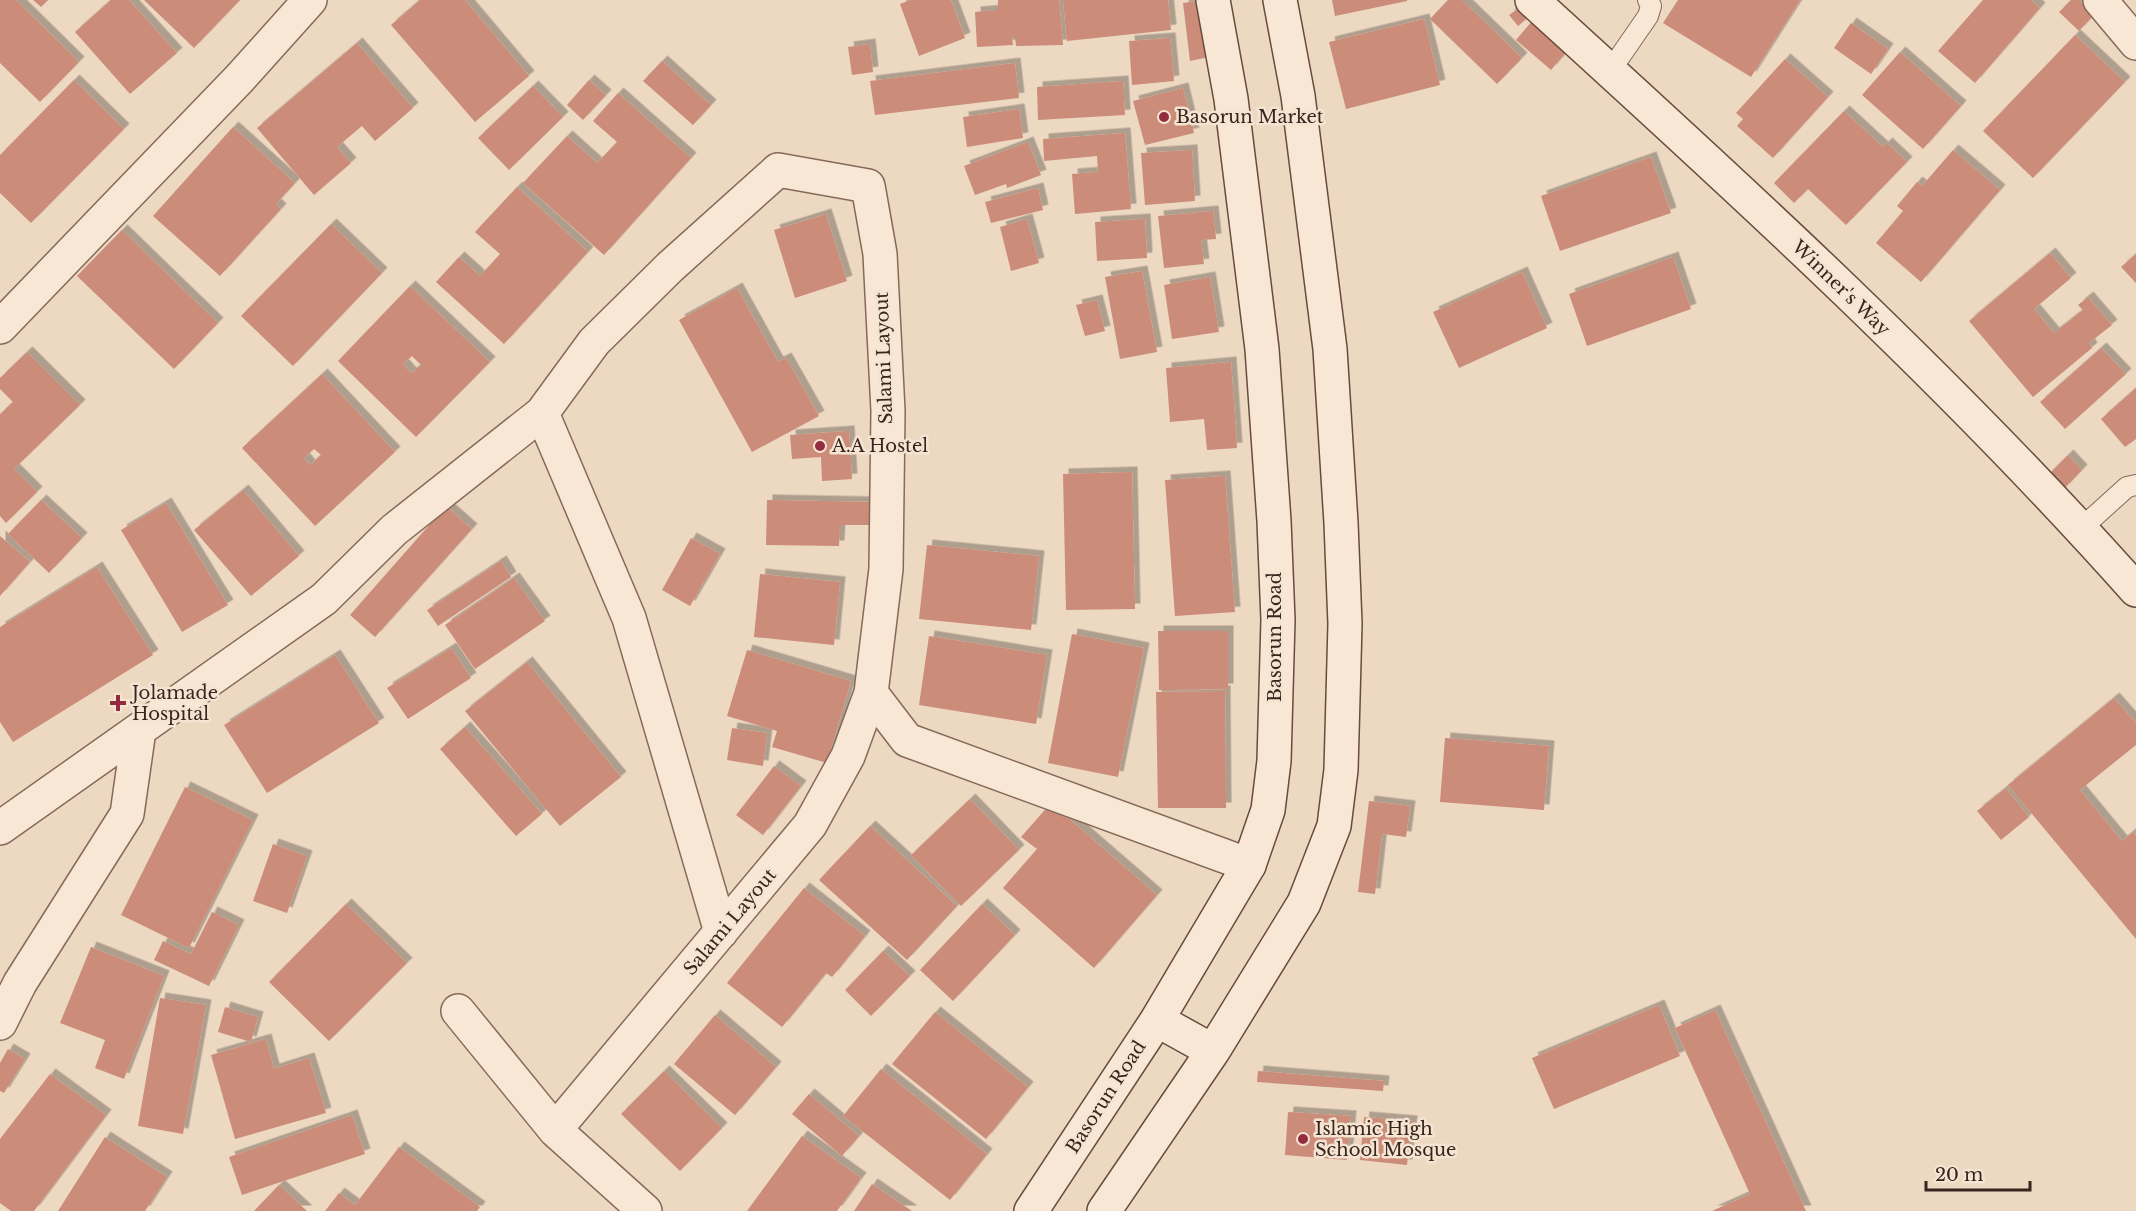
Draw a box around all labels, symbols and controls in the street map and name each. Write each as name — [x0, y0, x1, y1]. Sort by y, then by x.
place label: Basorun Market — [1176, 106, 1324, 128]
marker: Basorun Market — [1157, 110, 1171, 124]
street label: Winner's Way — [1787, 235, 1895, 341]
street label: Salami Layout — [871, 291, 897, 425]
place label: A.A Hostel — [831, 435, 928, 457]
marker: A.A Hostel — [813, 439, 827, 453]
street label: Basorun Road — [1264, 572, 1286, 702]
place label: Jolamade Hospital — [130, 682, 218, 725]
marker: Jolamade Hospital — [109, 694, 127, 712]
street label: Salami Layout — [679, 864, 781, 980]
street label: Basorun Road — [1061, 1037, 1151, 1157]
place label: Islamic High School Mosque — [1315, 1118, 1456, 1161]
marker: Islamic High School Mosque — [1296, 1132, 1310, 1146]
scale bar — [1926, 1154, 2030, 1192]
text: 20 m — [1935, 1164, 1983, 1186]

